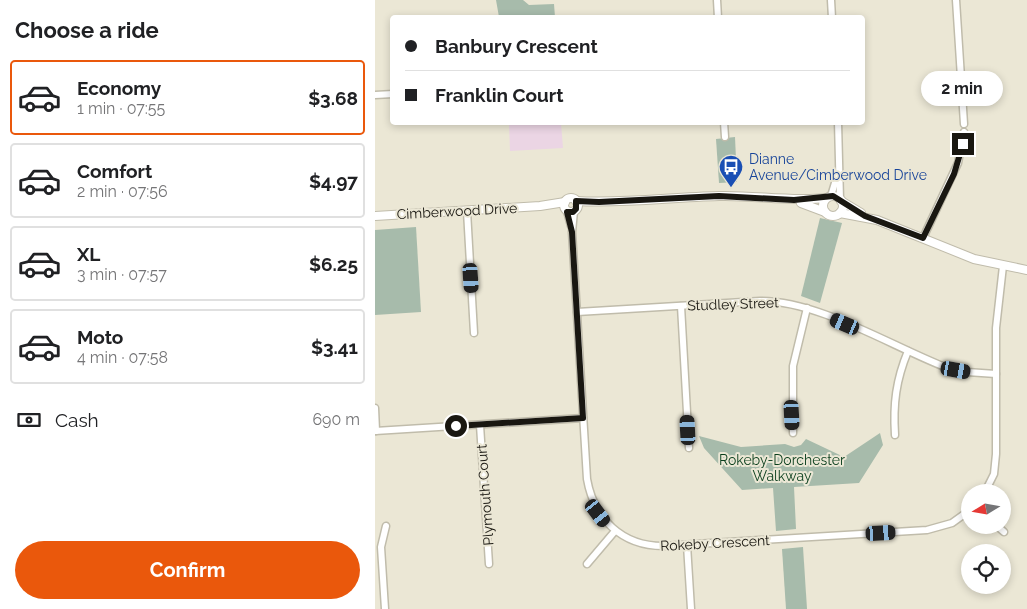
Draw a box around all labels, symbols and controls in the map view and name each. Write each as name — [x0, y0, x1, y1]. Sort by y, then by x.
text: Choose a ride — [15, 17, 159, 43]
text: Banbury Crescent — [435, 35, 598, 57]
callout: 2 min — [922, 72, 1004, 106]
icon: car — [17, 75, 62, 120]
text: Economy — [77, 77, 161, 99]
text: 2 min — [941, 79, 983, 98]
text: Franklin Court — [435, 84, 564, 106]
text: $3.68 — [308, 87, 358, 109]
text: 1 min · 07:55 — [77, 99, 165, 118]
route end — [952, 133, 974, 155]
place label: Dianne Avenue/Cimberwood Drive — [749, 151, 927, 183]
bus stop icon: Dianne Avenue/Cimberwood Drive — [718, 154, 744, 188]
icon: car — [17, 158, 62, 203]
text: Comfort — [77, 160, 152, 182]
text: $4.97 — [309, 170, 358, 192]
text: 2 min · 07:56 — [77, 182, 168, 201]
street label: Cimberwood Drive — [396, 200, 518, 222]
icon: car — [17, 241, 62, 286]
text: XL — [77, 243, 100, 265]
text: $6.25 — [309, 253, 358, 275]
car — [462, 263, 479, 293]
text: 3 min · 07:57 — [77, 265, 167, 284]
street label: Studley Street — [687, 294, 779, 314]
car — [828, 311, 861, 337]
icon: car — [17, 324, 62, 369]
text: Moto — [77, 326, 123, 348]
text: $3.41 — [311, 336, 358, 358]
text: 4 min · 07:58 — [77, 348, 168, 367]
car — [939, 360, 972, 380]
car — [783, 400, 800, 430]
icon: cash — [15, 406, 43, 434]
text: Cash — [55, 409, 99, 431]
text: 690 m — [312, 410, 360, 429]
route start — [445, 415, 467, 437]
car — [679, 415, 696, 445]
street label: Plymouth Court — [473, 443, 497, 546]
park label: Rokeby-Dorchester Walkway — [719, 452, 845, 484]
north arrow — [961, 484, 1011, 534]
map controls — [961, 484, 1011, 594]
car — [582, 497, 613, 529]
car — [865, 525, 896, 541]
street label: Rokeby Crescent — [660, 532, 770, 554]
button: Confirm — [15, 541, 360, 599]
button: locate — [961, 544, 1011, 594]

